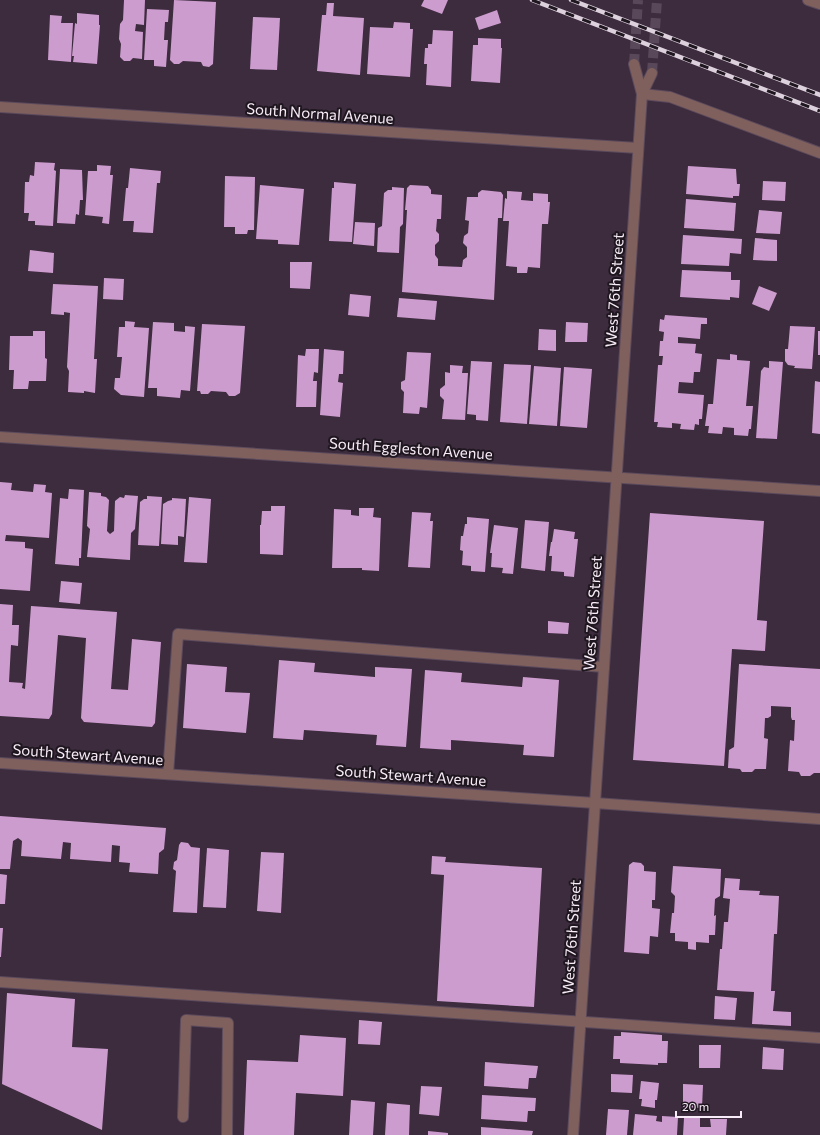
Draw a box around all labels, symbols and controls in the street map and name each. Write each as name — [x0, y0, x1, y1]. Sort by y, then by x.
street label: South Normal Avenue — [246, 99, 394, 127]
street label: West 76th Street — [601, 232, 627, 348]
street label: South Eggleston Avenue — [329, 433, 493, 463]
street label: West 76th Street — [579, 555, 605, 671]
street label: South Stewart Avenue — [12, 740, 164, 768]
street label: South Stewart Avenue — [335, 761, 487, 789]
street label: West 76th Street — [558, 879, 584, 995]
scale bar — [676, 1093, 741, 1119]
text: 20 m — [682, 1099, 709, 1113]

